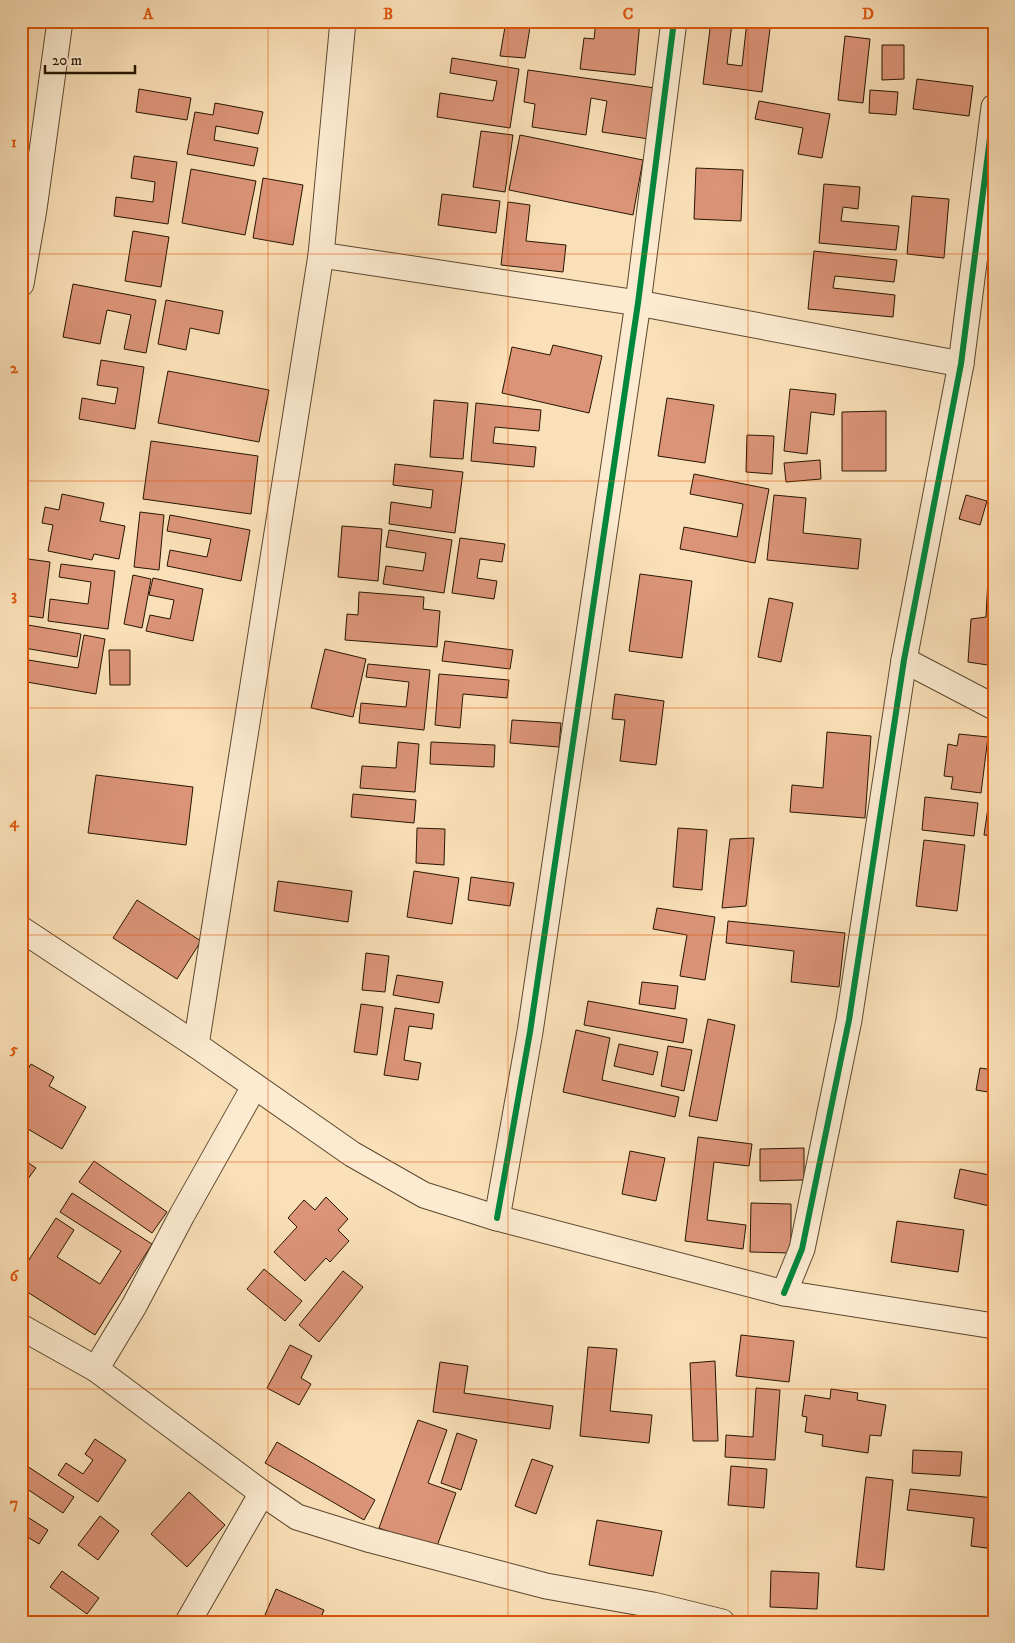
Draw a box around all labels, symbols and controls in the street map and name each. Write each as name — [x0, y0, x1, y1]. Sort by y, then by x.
text: A — [142, 4, 154, 24]
text: B — [383, 4, 393, 24]
text: C — [623, 4, 633, 24]
text: D — [862, 4, 874, 24]
scale bar — [45, 42, 135, 74]
text: 20 m — [52, 51, 82, 70]
text: 1 — [11, 132, 17, 152]
text: 2 — [10, 358, 19, 378]
text: 3 — [11, 585, 17, 605]
text: 4 — [8, 812, 19, 832]
text: 5 — [9, 1039, 18, 1059]
text: 6 — [10, 1266, 20, 1286]
text: 7 — [10, 1493, 18, 1513]

